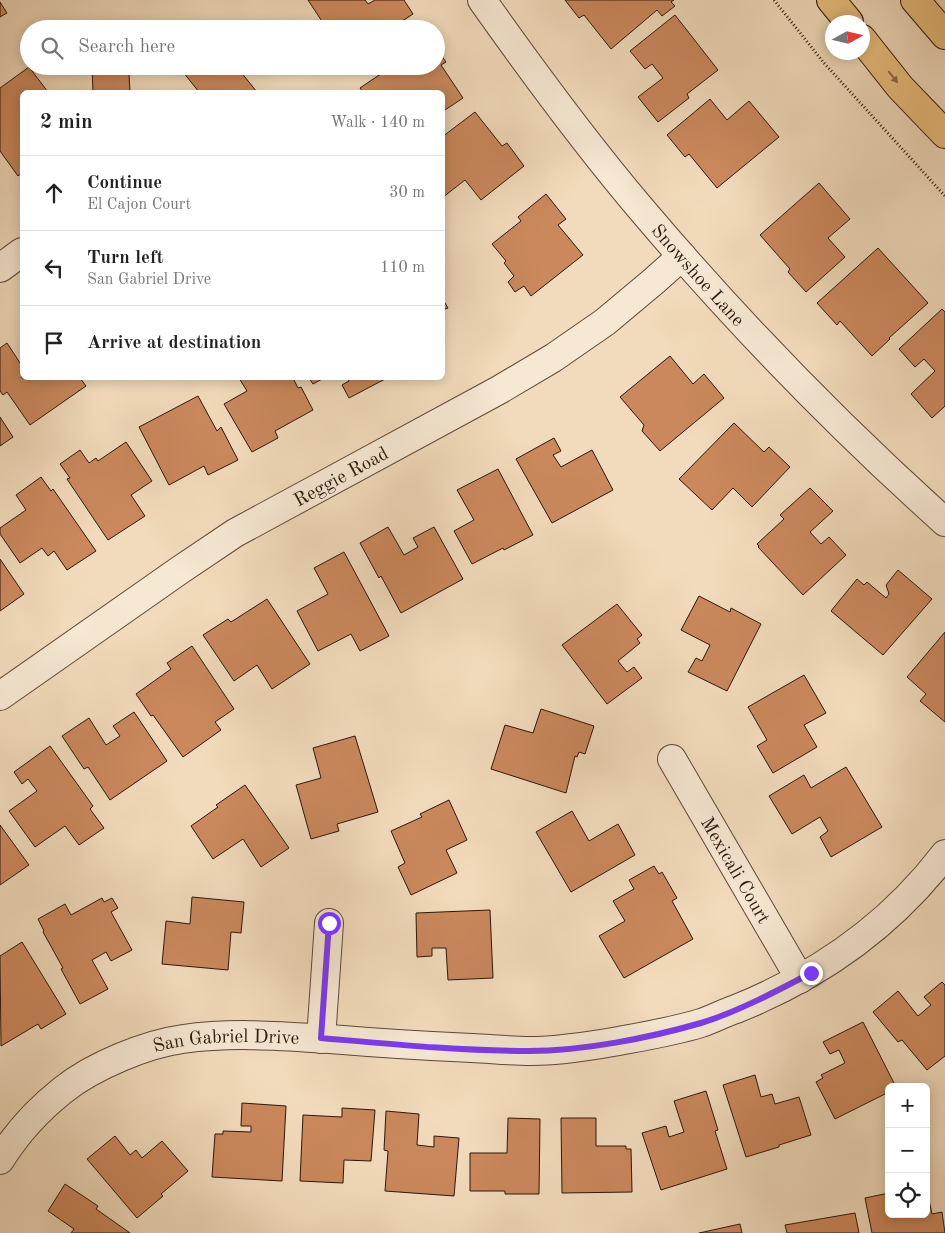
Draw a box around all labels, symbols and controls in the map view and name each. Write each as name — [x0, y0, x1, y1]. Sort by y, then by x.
north arrow — [825, 15, 870, 60]
search box — [20, 20, 445, 75]
icon: search — [38, 34, 66, 62]
text: Search here — [78, 38, 175, 57]
one-way arrow — [888, 71, 898, 84]
text: 2 min — [40, 112, 93, 133]
text: Walk · 140 m — [330, 115, 425, 131]
text: Continue — [87, 174, 162, 193]
icon: ahead — [40, 179, 68, 207]
text: 30 m — [389, 185, 425, 201]
text: El Cajon Court — [87, 197, 191, 213]
street label: Snowshoe Lane — [647, 222, 747, 331]
text: Turn left — [87, 249, 164, 268]
icon: left — [40, 254, 68, 282]
text: 110 m — [380, 260, 425, 276]
text: San Gabriel Drive — [87, 272, 211, 288]
icon: arrive — [40, 329, 68, 357]
text: Arrive at destination — [87, 334, 261, 353]
street label: Reggie Road — [291, 445, 392, 511]
street label: Mexicali Court — [696, 814, 773, 927]
route start — [318, 912, 341, 935]
route end — [800, 962, 823, 985]
street label: San Gabriel Drive — [151, 1028, 300, 1057]
map controls — [885, 1083, 930, 1218]
button: + — [885, 1083, 930, 1128]
button: − — [885, 1128, 930, 1173]
button: locate — [885, 1173, 930, 1218]

